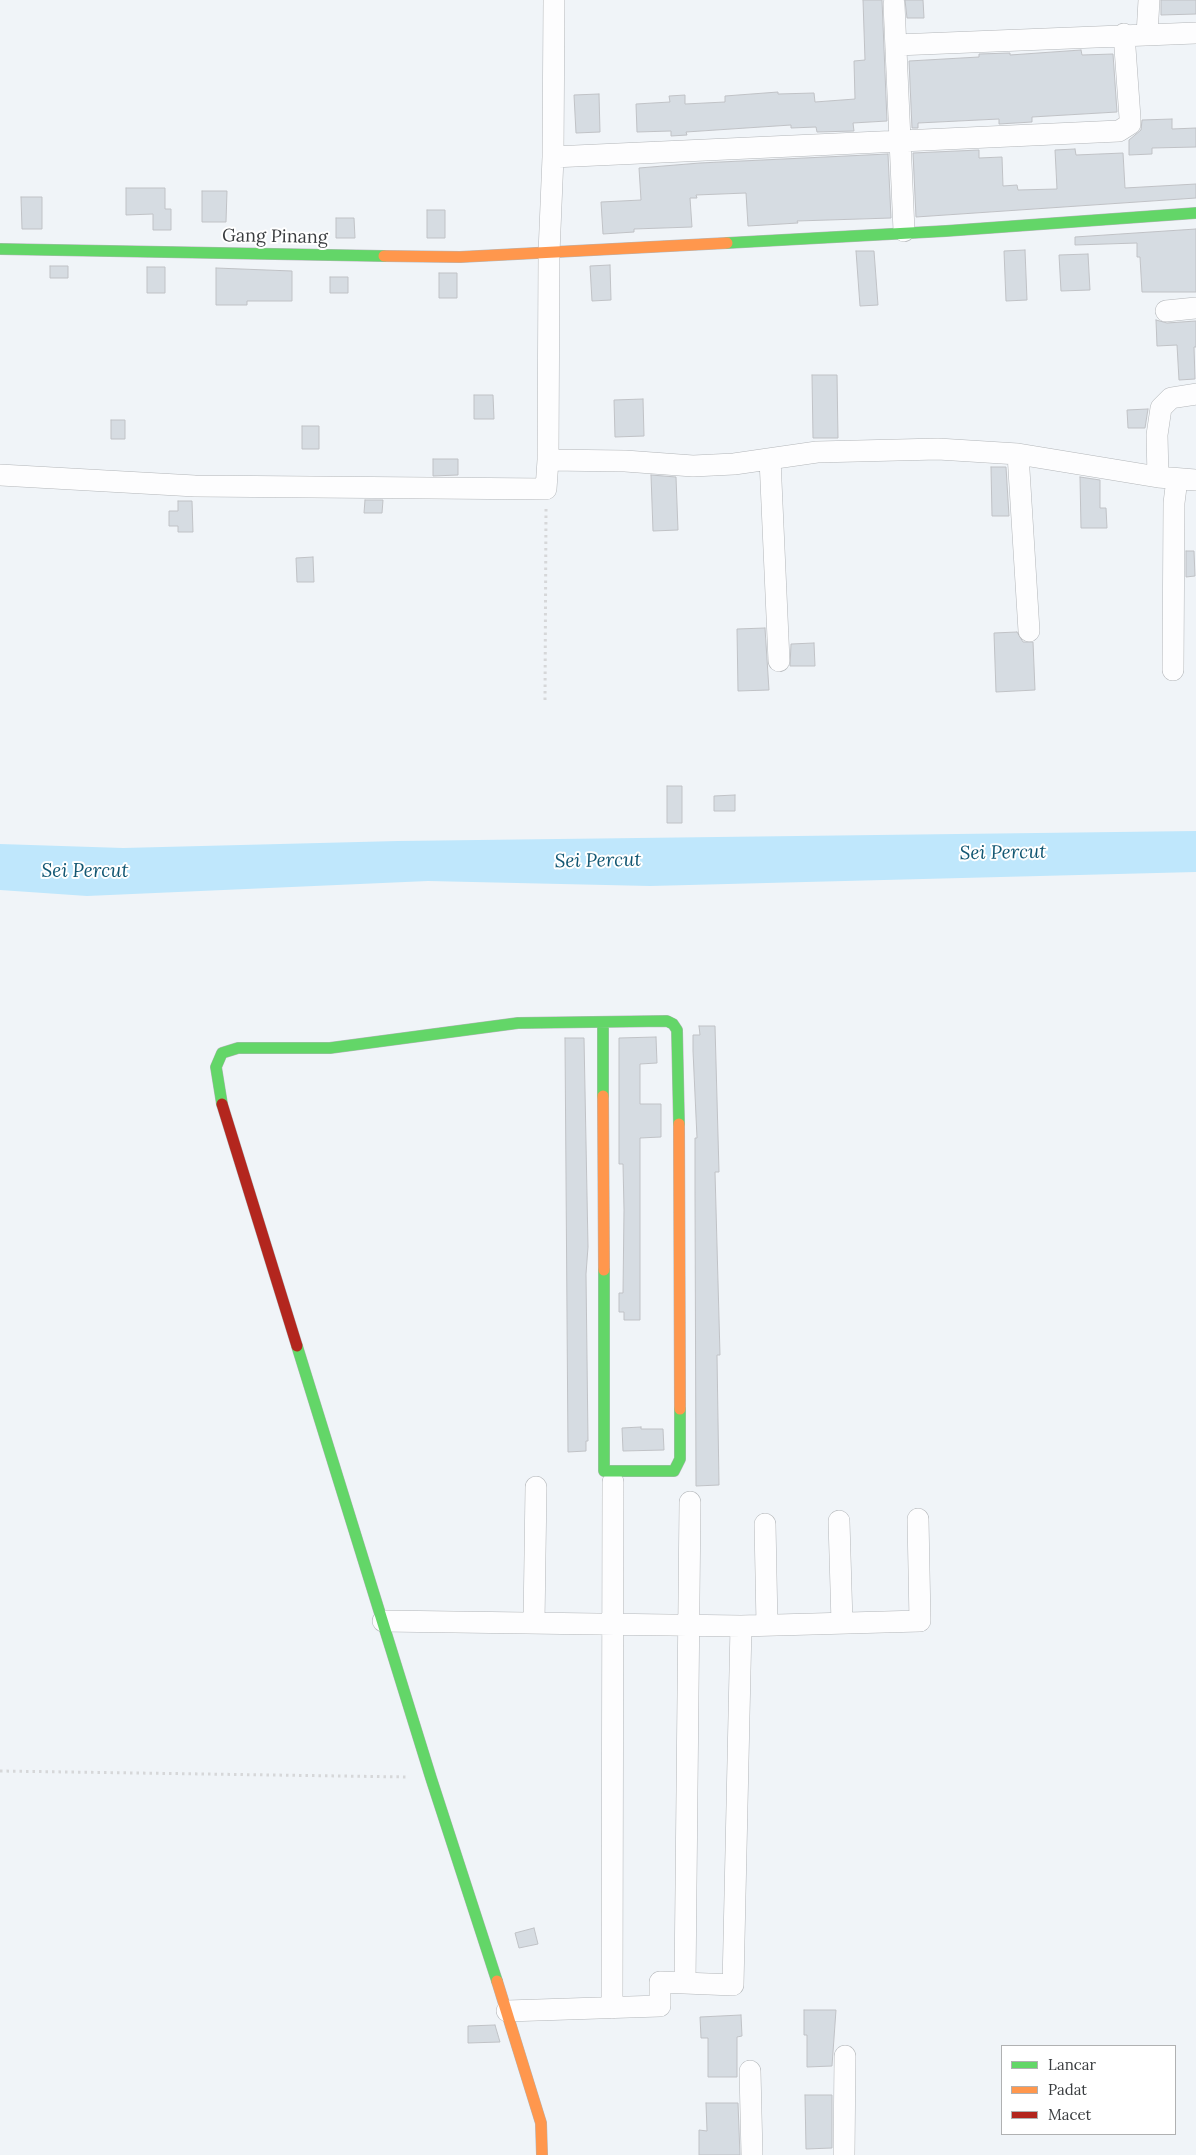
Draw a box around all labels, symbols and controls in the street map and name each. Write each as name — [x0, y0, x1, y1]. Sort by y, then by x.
street label: Gang Pinang — [222, 225, 328, 249]
water label: Sei Percut — [959, 841, 1047, 865]
water label: Sei Percut — [554, 849, 642, 873]
water label: Sei Percut — [42, 861, 128, 883]
legend — [1001, 2045, 1176, 2135]
text: Lancar — [1048, 2055, 1096, 2074]
text: Padat — [1048, 2080, 1087, 2099]
text: Macet — [1048, 2105, 1091, 2124]

